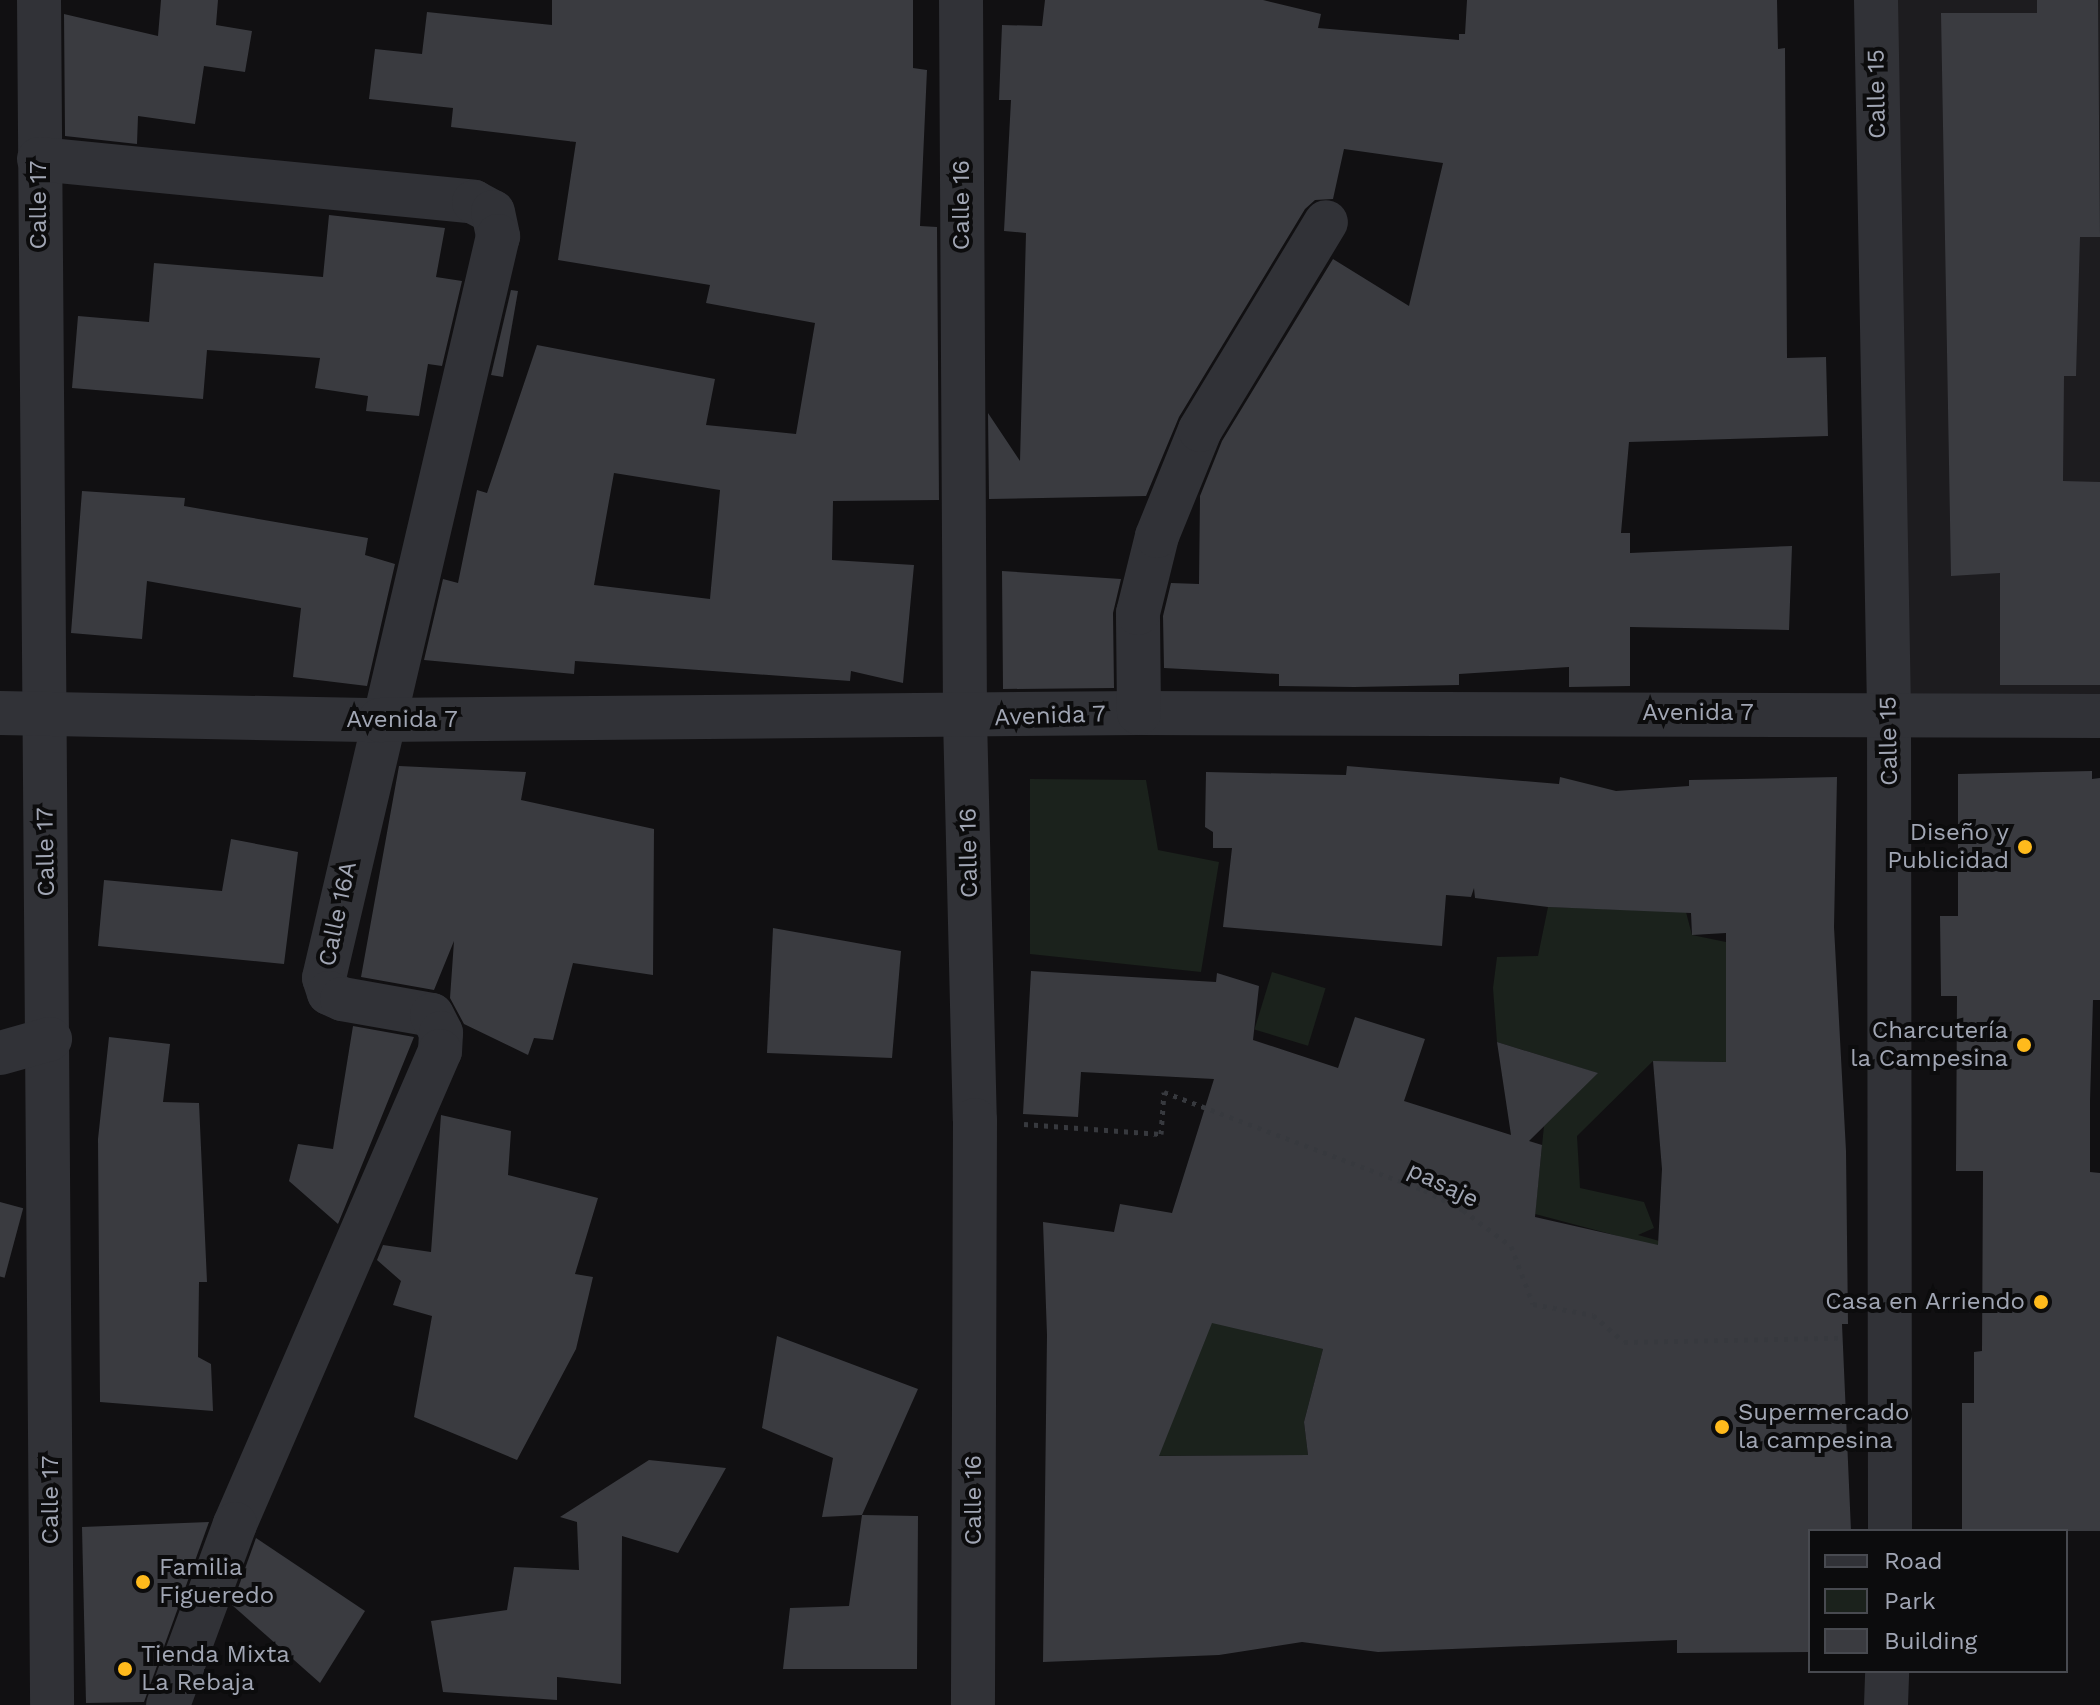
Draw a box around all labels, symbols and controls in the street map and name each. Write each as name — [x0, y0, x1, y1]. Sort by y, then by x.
street label: Calle 15 — [1862, 49, 1892, 139]
street label: Calle 17 — [25, 160, 53, 250]
street label: Calle 16 — [948, 160, 976, 250]
street label: Calle 15 — [1874, 696, 1904, 786]
street label: Avenida 7 — [1642, 699, 1754, 727]
street label: Avenida 7 — [993, 700, 1107, 732]
street label: Avenida 7 — [346, 706, 458, 734]
street label: Calle 17 — [31, 807, 61, 897]
street label: Calle 16 — [954, 807, 984, 899]
place label: Diseño y Publicidad — [1887, 819, 2009, 875]
marker: Diseño y Publicidad — [2016, 838, 2034, 856]
street label: Calle 16A — [313, 859, 363, 969]
place label: Charcutería la Campesina — [1850, 1017, 2008, 1073]
marker: Charcutería la Campesina — [2015, 1036, 2033, 1054]
street label: pasaje — [1403, 1156, 1483, 1214]
place label: Casa en Arriendo — [1824, 1288, 2025, 1316]
marker: Casa en Arriendo — [2032, 1293, 2050, 1311]
place label: Supermercado la campesina — [1738, 1399, 1909, 1455]
marker: Supermercado la campesina — [1713, 1418, 1731, 1436]
street label: Calle 17 — [37, 1455, 65, 1545]
street label: Calle 16 — [960, 1455, 988, 1545]
legend — [1808, 1529, 2068, 1673]
text: Road — [1884, 1547, 1943, 1575]
place label: Familia Figueredo — [159, 1554, 274, 1610]
marker: Familia Figueredo — [134, 1573, 152, 1591]
text: Park — [1884, 1587, 1936, 1615]
text: Building — [1884, 1627, 1977, 1655]
place label: Tienda Mixta La Rebaja — [141, 1641, 290, 1697]
marker: Tienda Mixta La Rebaja — [116, 1660, 134, 1678]

